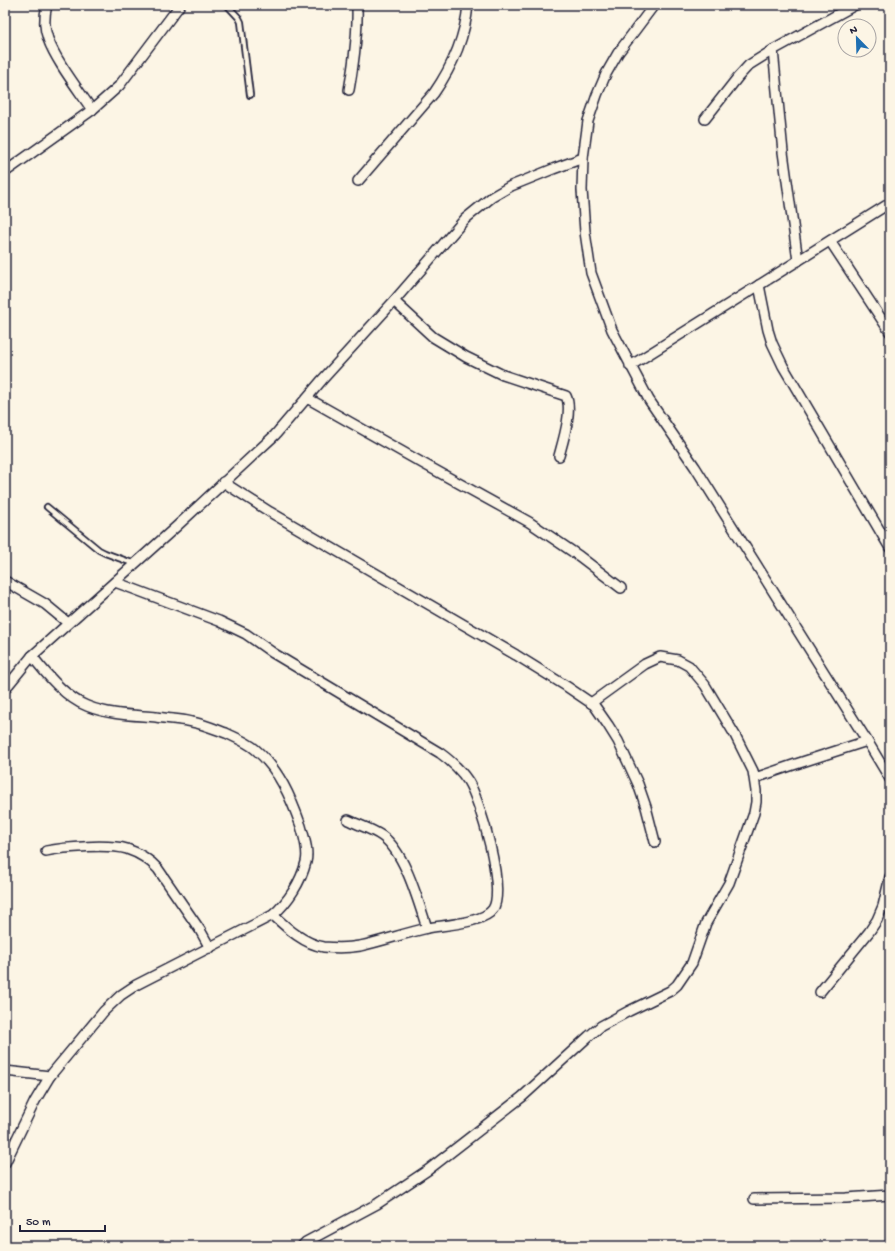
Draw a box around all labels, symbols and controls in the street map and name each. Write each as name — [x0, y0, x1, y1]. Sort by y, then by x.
north arrow — [837, 18, 877, 58]
text: N — [848, 24, 860, 38]
scale bar — [20, 1207, 105, 1233]
text: 50 m — [26, 1216, 51, 1230]

